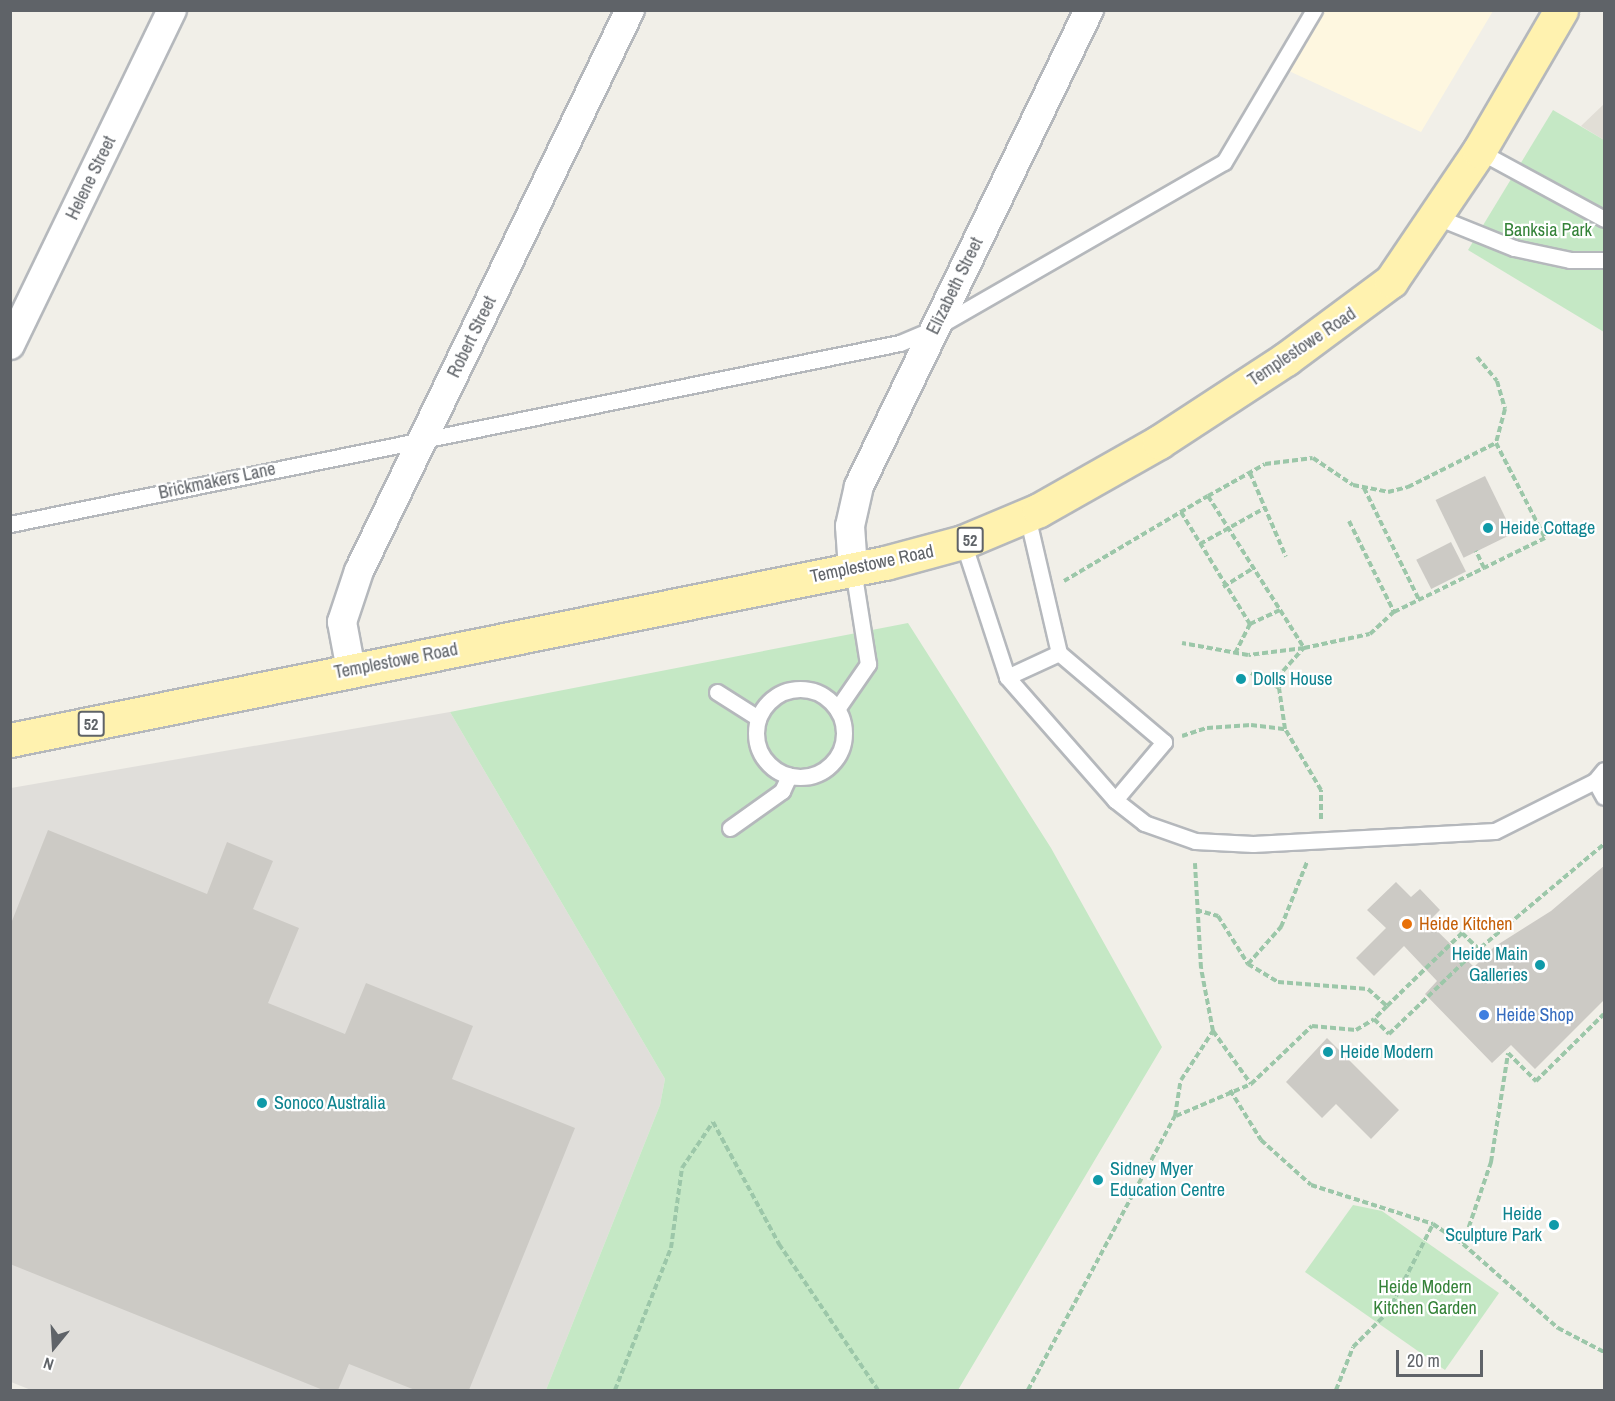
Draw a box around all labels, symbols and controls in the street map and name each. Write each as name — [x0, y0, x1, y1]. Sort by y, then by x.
street label: Helene Street — [62, 133, 120, 223]
park label: Banksia Park — [1504, 219, 1592, 241]
street label: Elizabeth Street — [922, 234, 988, 338]
street label: Robert Street — [443, 293, 501, 381]
street label: Templestowe Road — [1244, 303, 1360, 391]
street label: Brickmakers Lane — [157, 458, 277, 504]
place label: Heide Cottage — [1500, 517, 1595, 539]
marker: Heide Cottage — [1481, 521, 1495, 535]
road number: 52 — [956, 527, 984, 553]
street label: Templestowe Road — [808, 540, 936, 588]
street label: Templestowe Road — [332, 638, 460, 684]
place label: Dolls House — [1253, 668, 1333, 690]
marker: Dolls House — [1234, 672, 1248, 686]
road number: 52 — [78, 711, 104, 737]
place label: Heide Kitchen — [1419, 913, 1513, 935]
marker: Heide Kitchen — [1400, 917, 1414, 931]
place label: Heide Main Galleries — [1452, 944, 1528, 986]
marker: Heide Main Galleries — [1533, 958, 1547, 972]
place label: Heide Shop — [1496, 1004, 1574, 1026]
marker: Heide Shop — [1477, 1008, 1491, 1022]
place label: Heide Modern — [1340, 1041, 1434, 1063]
marker: Heide Modern — [1321, 1045, 1335, 1059]
place label: Sonoco Australia — [274, 1092, 386, 1114]
marker: Sonoco Australia — [255, 1096, 269, 1110]
place label: Sidney Myer Education Centre — [1110, 1159, 1225, 1202]
marker: Sidney Myer Education Centre — [1091, 1173, 1105, 1187]
place label: Heide Sculpture Park — [1445, 1204, 1542, 1246]
marker: Heide Sculpture Park — [1547, 1218, 1561, 1232]
park label: Heide Modern Kitchen Garden — [1373, 1277, 1477, 1320]
north arrow — [24, 1317, 84, 1377]
scale bar — [1399, 1338, 1486, 1376]
text: 20 m — [1407, 1348, 1440, 1373]
text: N — [41, 1352, 56, 1376]

